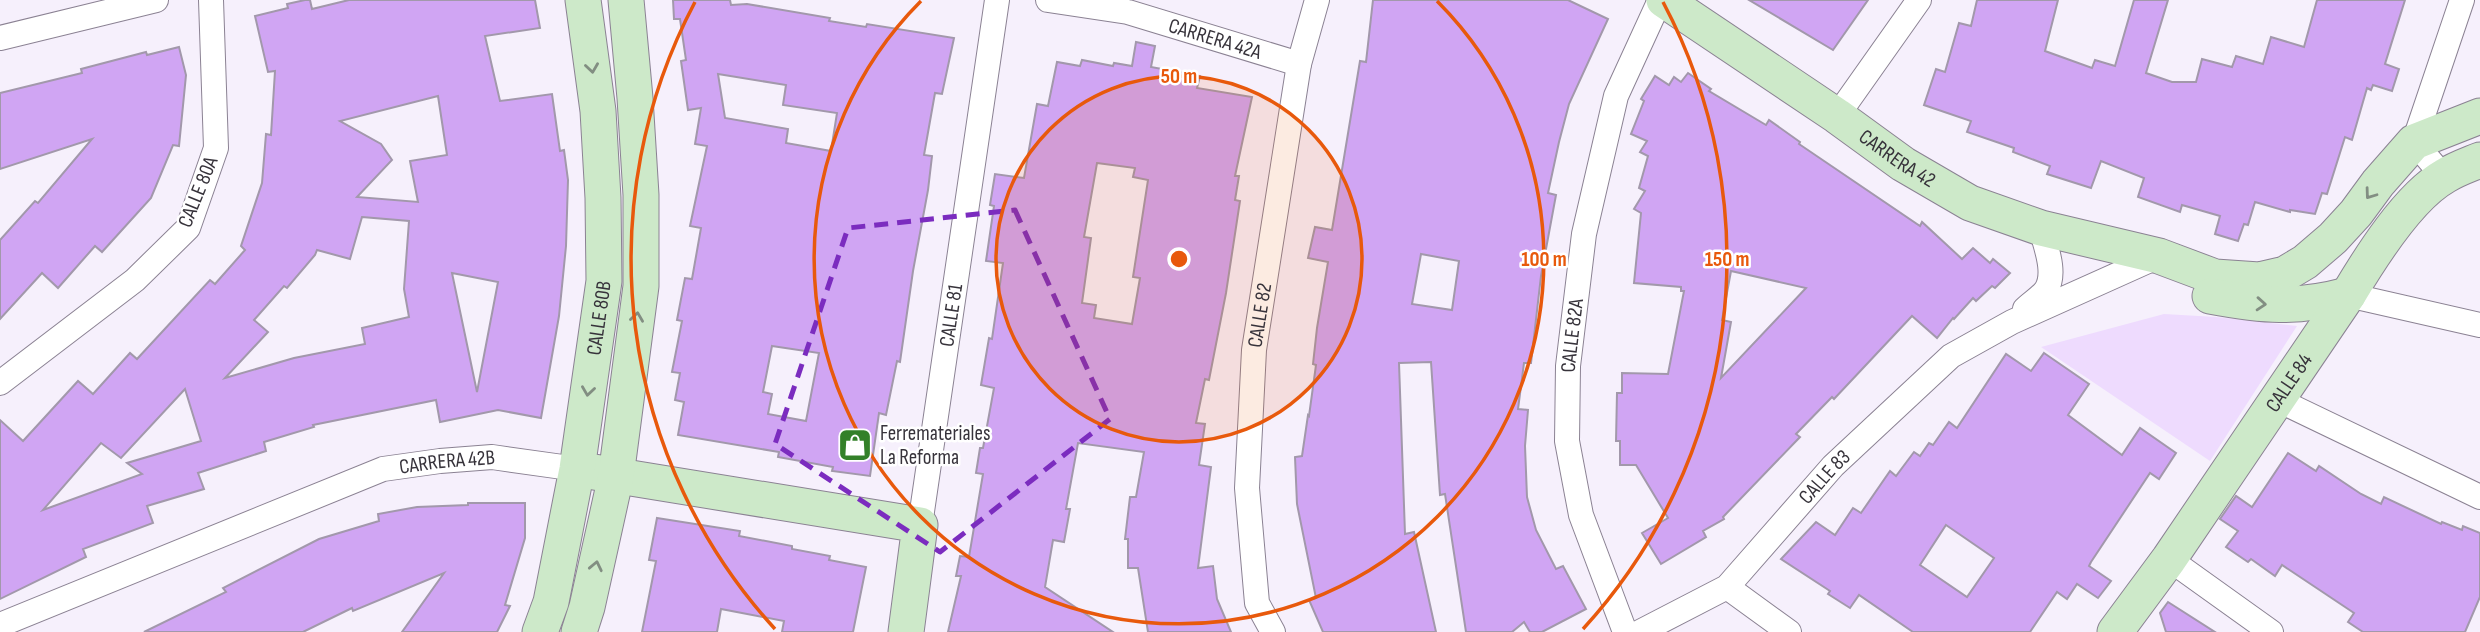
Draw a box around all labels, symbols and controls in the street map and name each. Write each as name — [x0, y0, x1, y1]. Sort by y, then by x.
street label: CARRERA 42A — [1166, 13, 1266, 65]
one-way arrow — [585, 62, 600, 74]
text: 50 m — [1161, 64, 1197, 89]
street label: CARRERA 42 — [1854, 124, 1940, 193]
street label: CALLE 80A — [173, 152, 224, 231]
one-way arrow — [2366, 186, 2378, 199]
centre of rings — [1167, 247, 1191, 271]
text: 100 m — [1521, 247, 1567, 272]
text: 150 m — [1705, 247, 1749, 272]
street label: CALLE 80B — [581, 279, 616, 357]
street label: CALLE 81 — [934, 281, 968, 348]
street label: CALLE 82 — [1242, 281, 1277, 349]
street label: CALLE 82A — [1555, 296, 1589, 372]
one-way arrow — [2256, 296, 2267, 311]
one-way arrow — [629, 312, 644, 323]
street label: CALLE 84 — [2260, 348, 2317, 417]
one-way arrow — [581, 386, 596, 397]
place label: Ferremateriales La Reforma — [880, 421, 990, 470]
shop icon: Ferremateriales La Reforma — [836, 426, 874, 464]
street label: CARRERA 42B — [398, 444, 496, 479]
street label: CALLE 83 — [1793, 444, 1855, 509]
one-way arrow — [588, 560, 602, 572]

